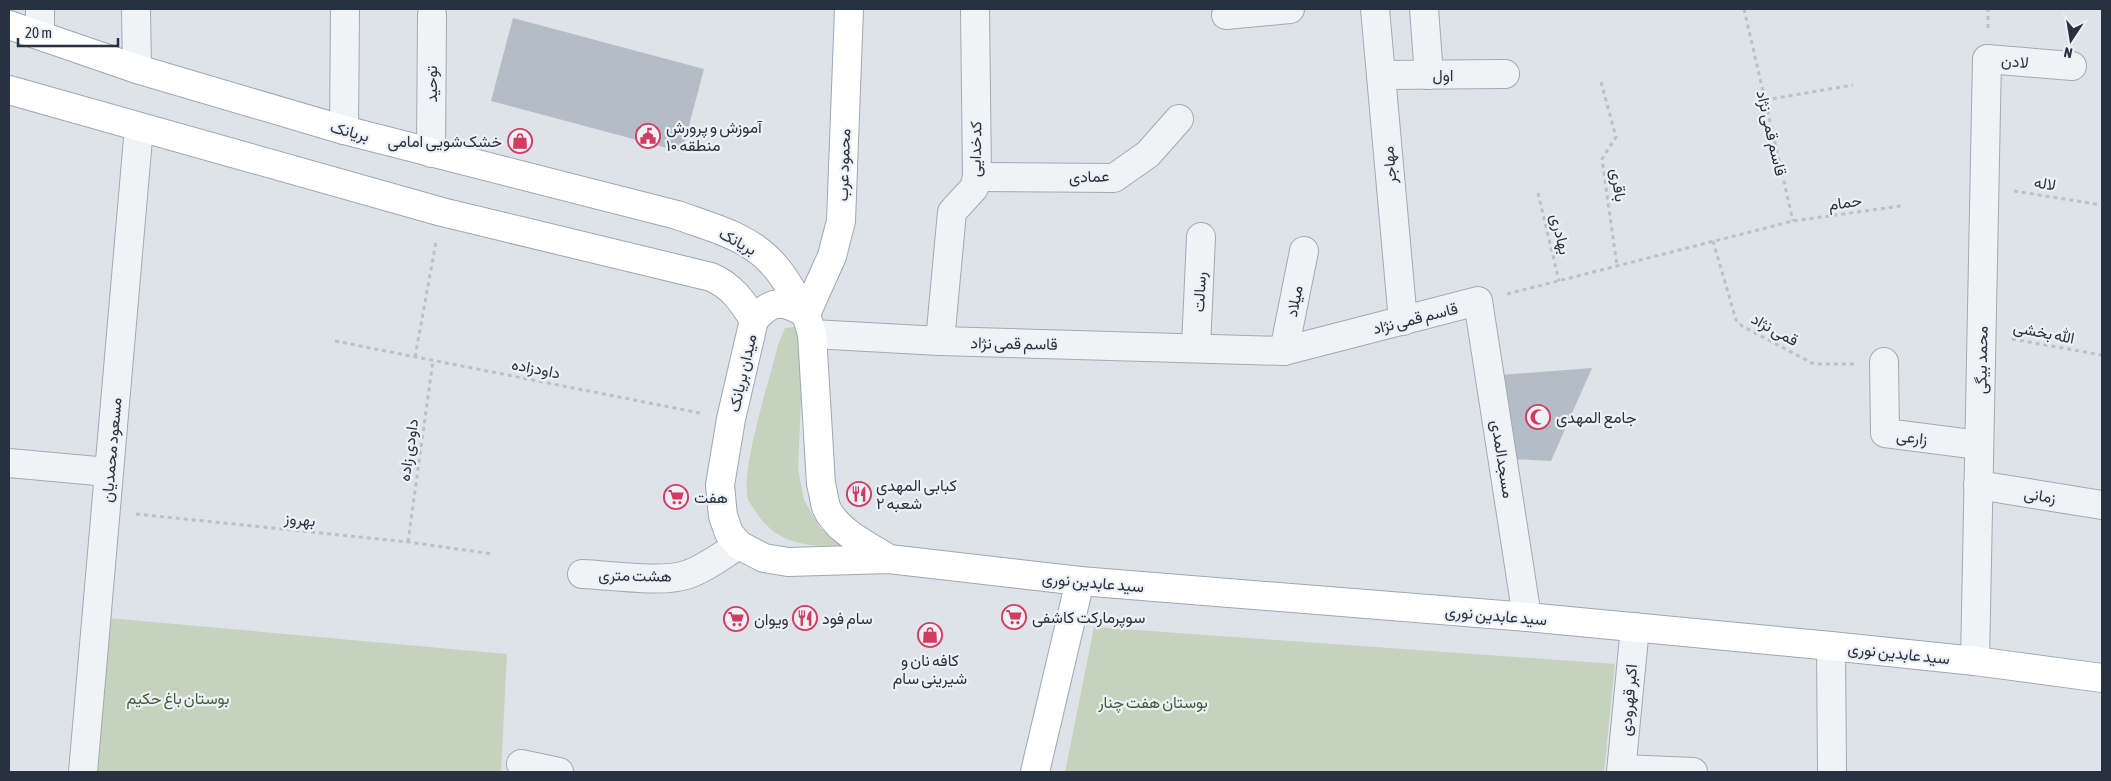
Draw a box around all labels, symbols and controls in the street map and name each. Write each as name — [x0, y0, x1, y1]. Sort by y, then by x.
scale bar — [18, 15, 118, 47]
north arrow — [2046, 15, 2096, 65]
text: 20 m — [25, 24, 52, 41]
text: N — [2063, 44, 2074, 61]
street label: لادن — [2000, 51, 2030, 72]
street label: توحید — [422, 65, 442, 103]
street label: اول — [1432, 66, 1454, 86]
street label: قاسم قمی نژاد — [1751, 88, 1791, 178]
street label: بریانک — [328, 117, 372, 147]
place label: آموزش و پرورش منطقه ۱۰ — [666, 118, 763, 154]
street label: کدخدایی — [966, 121, 986, 177]
public building icon: آموزش و پرورش منطقه ۱۰ — [635, 123, 661, 149]
shop icon: خشک‌شویی امامی — [507, 128, 533, 154]
street label: محمود عرب — [833, 128, 855, 202]
place label: خشک‌شویی امامی — [388, 132, 502, 152]
street label: مهاجر — [1378, 145, 1402, 186]
street label: عمادی — [1068, 166, 1110, 188]
street label: باقری — [1606, 167, 1630, 203]
street label: لاله — [2033, 172, 2057, 194]
street label: حمام — [1827, 191, 1863, 215]
street label: بهادری — [1546, 212, 1574, 257]
street label: بریانک — [715, 224, 760, 260]
street label: رسالت — [1189, 271, 1211, 313]
street label: میلاد — [1282, 284, 1307, 318]
street label: قاسم قمی نژاد — [1371, 299, 1460, 339]
street label: قمی نژاد — [1747, 309, 1802, 351]
street label: الله بخشی — [2012, 317, 2076, 349]
street label: محمد بیگی — [1971, 326, 1993, 394]
street label: میدان بریانک — [724, 332, 762, 414]
street label: قاسم قمی نژاد — [970, 333, 1058, 355]
street label: داودزاده — [510, 354, 562, 384]
street label: مسعود محمدیان — [97, 397, 127, 503]
mosque icon: جامع المهدی — [1525, 404, 1551, 430]
place label: جامع المهدی — [1556, 408, 1637, 429]
street label: داودی زاده — [395, 418, 423, 483]
street label: مسجدالمدی — [1486, 419, 1518, 500]
street label: زارعی — [1895, 426, 1929, 450]
place label: کبابی المهدی شعبه ۲ — [876, 476, 957, 513]
restaurant icon: کبابی المهدی شعبه ۲ — [846, 481, 872, 507]
supermarket icon: هفت — [663, 484, 689, 510]
street label: زمانی — [2023, 484, 2057, 508]
place label: هفت — [694, 488, 728, 506]
street label: بهروز — [282, 508, 316, 532]
street label: هشت متری — [598, 565, 672, 587]
street label: سید عابدین نوری — [1041, 569, 1145, 597]
street label: سید عابدین نوری — [1444, 602, 1548, 630]
supermarket icon: سوپرمارکت کاشفی — [1001, 604, 1027, 630]
restaurant icon: سام فود — [792, 605, 818, 631]
supermarket icon: ویوان — [723, 606, 749, 632]
place label: سوپرمارکت کاشفی — [1032, 608, 1145, 629]
place label: سام فود — [822, 609, 873, 629]
place label: ویوان — [754, 610, 789, 630]
shop icon: کافه نان و شیرینی سام — [917, 622, 943, 648]
street label: سید عابدین نوری — [1847, 639, 1951, 669]
place label: کافه نان و شیرینی سام — [893, 651, 967, 689]
street label: اکبر قهرودی — [1616, 663, 1642, 737]
park label: بوستان باغ حکیم — [127, 689, 229, 710]
park label: بوستان هفت چنار — [1097, 693, 1208, 714]

